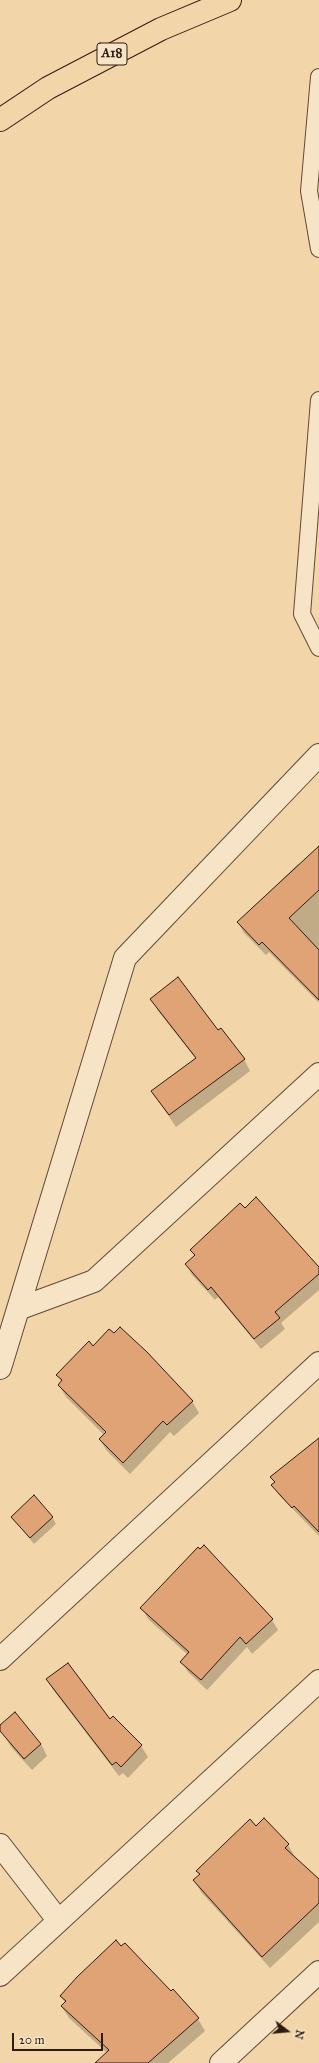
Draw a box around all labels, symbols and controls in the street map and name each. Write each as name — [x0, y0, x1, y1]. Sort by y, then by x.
road number: A18 — [97, 43, 127, 65]
north arrow — [267, 2011, 307, 2051]
scale bar — [14, 2025, 105, 2051]
text: N — [291, 2028, 307, 2041]
text: 20 m — [19, 2033, 45, 2047]

